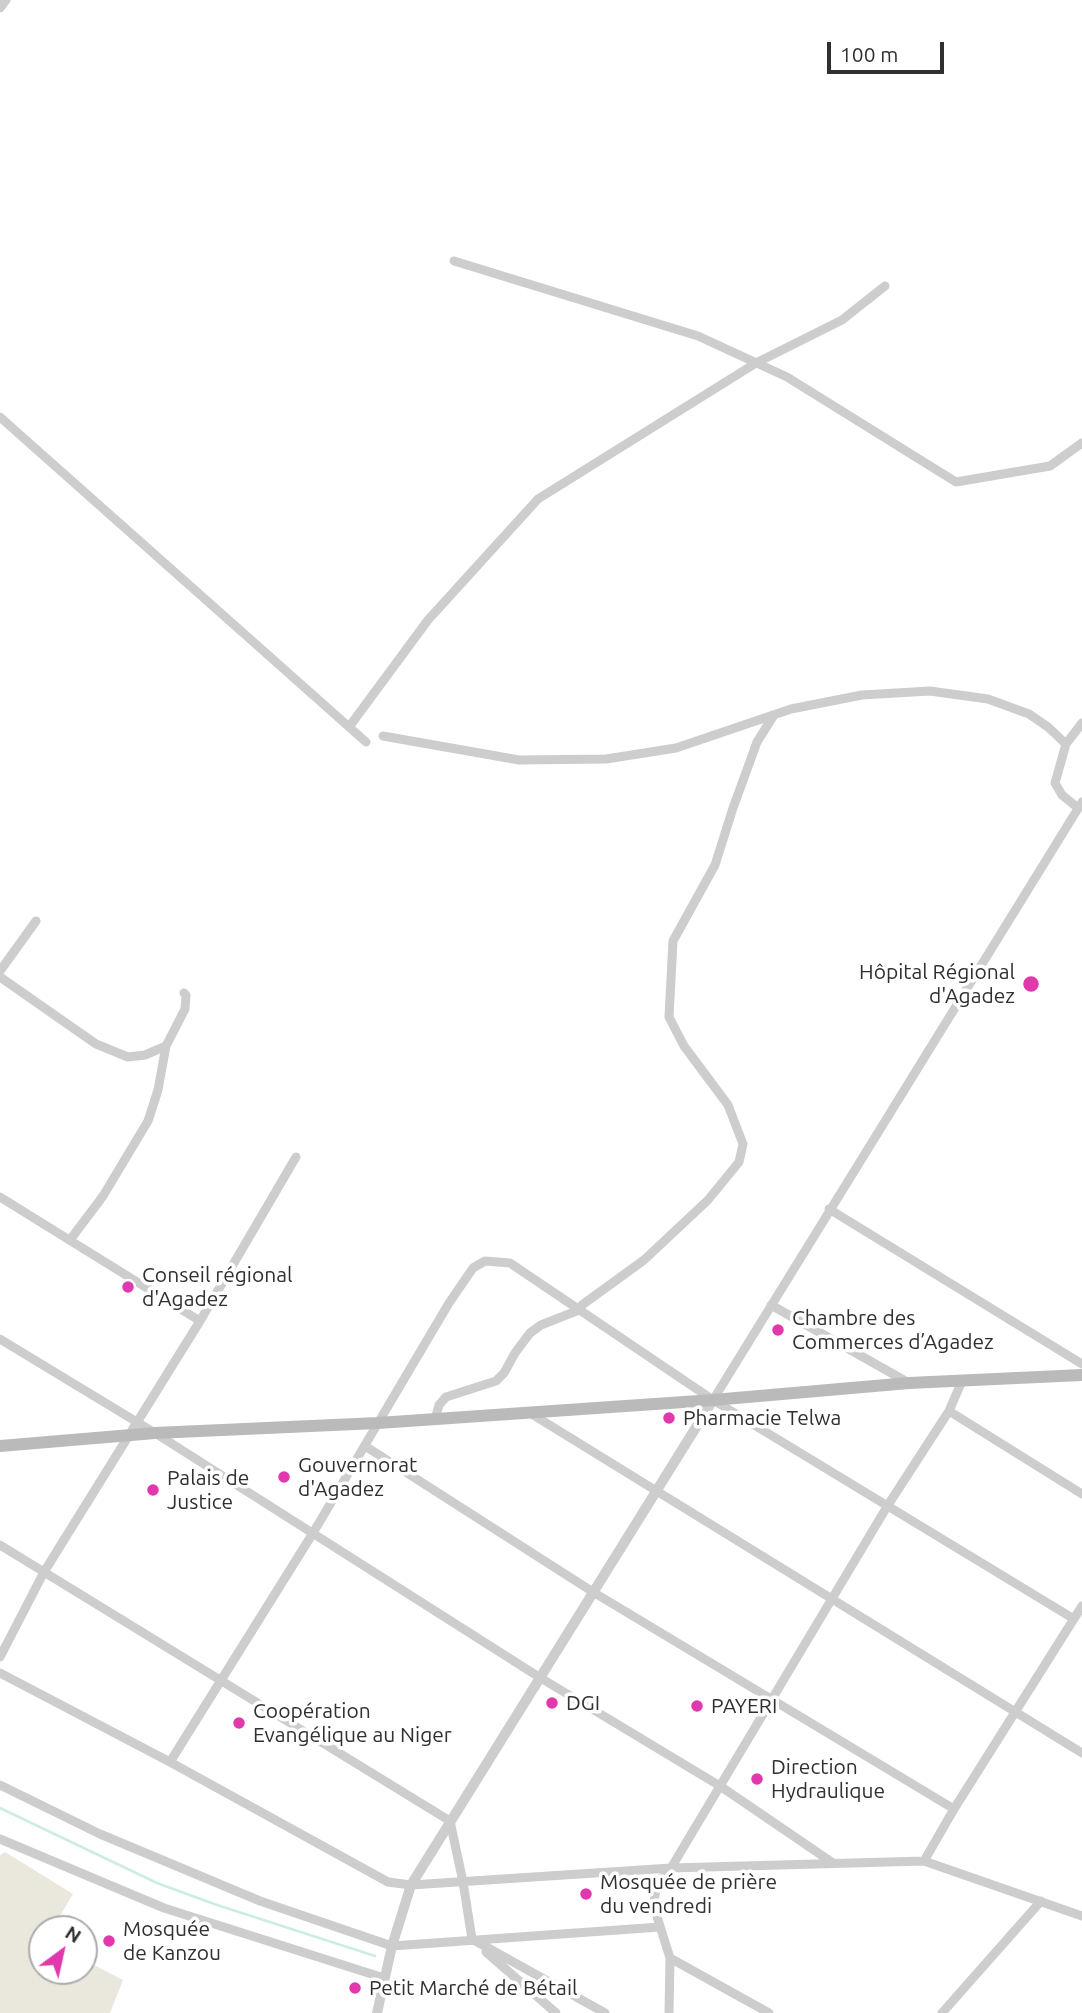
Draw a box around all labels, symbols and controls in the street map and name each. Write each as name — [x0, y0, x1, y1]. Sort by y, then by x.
scale bar — [830, 28, 947, 72]
text: 100 m — [840, 42, 898, 66]
place label: Hôpital Régional d'Agadez — [859, 959, 1015, 1009]
marker: Hôpital Régional d'Agadez — [1021, 974, 1041, 994]
place label: Conseil régional d'Agadez — [142, 1262, 293, 1312]
marker: Conseil régional d'Agadez — [120, 1279, 136, 1295]
place label: Chambre des Commerces d’Agadez — [792, 1305, 994, 1355]
marker: Chambre des Commerces d’Agadez — [770, 1322, 786, 1338]
place label: Pharmacie Telwa — [683, 1405, 841, 1431]
marker: Pharmacie Telwa — [661, 1410, 677, 1426]
place label: Gouvernorat d'Agadez — [298, 1452, 417, 1502]
place label: Palais de Justice — [167, 1465, 249, 1515]
marker: Gouvernorat d'Agadez — [276, 1469, 292, 1485]
marker: Palais de Justice — [145, 1482, 161, 1498]
place label: DGI — [566, 1690, 600, 1716]
place label: PAYERI — [711, 1693, 777, 1719]
marker: DGI — [544, 1695, 560, 1711]
place label: Coopération Evangélique au Niger — [253, 1698, 452, 1748]
marker: PAYERI — [689, 1698, 705, 1714]
marker: Coopération Evangélique au Niger — [231, 1715, 247, 1731]
place label: Direction Hydraulique — [771, 1754, 885, 1804]
marker: Direction Hydraulique — [749, 1771, 765, 1787]
place label: Mosquée de prière du vendredi — [600, 1869, 777, 1919]
marker: Mosquée de prière du vendredi — [578, 1886, 594, 1902]
north arrow — [28, 1915, 98, 1985]
place label: Mosquée de Kanzou — [123, 1916, 221, 1966]
text: N — [61, 1921, 85, 1947]
marker: Mosquée de Kanzou — [101, 1933, 117, 1949]
place label: Petit Marché de Bétail — [369, 1975, 578, 2001]
marker: Petit Marché de Bétail — [347, 1980, 363, 1996]

